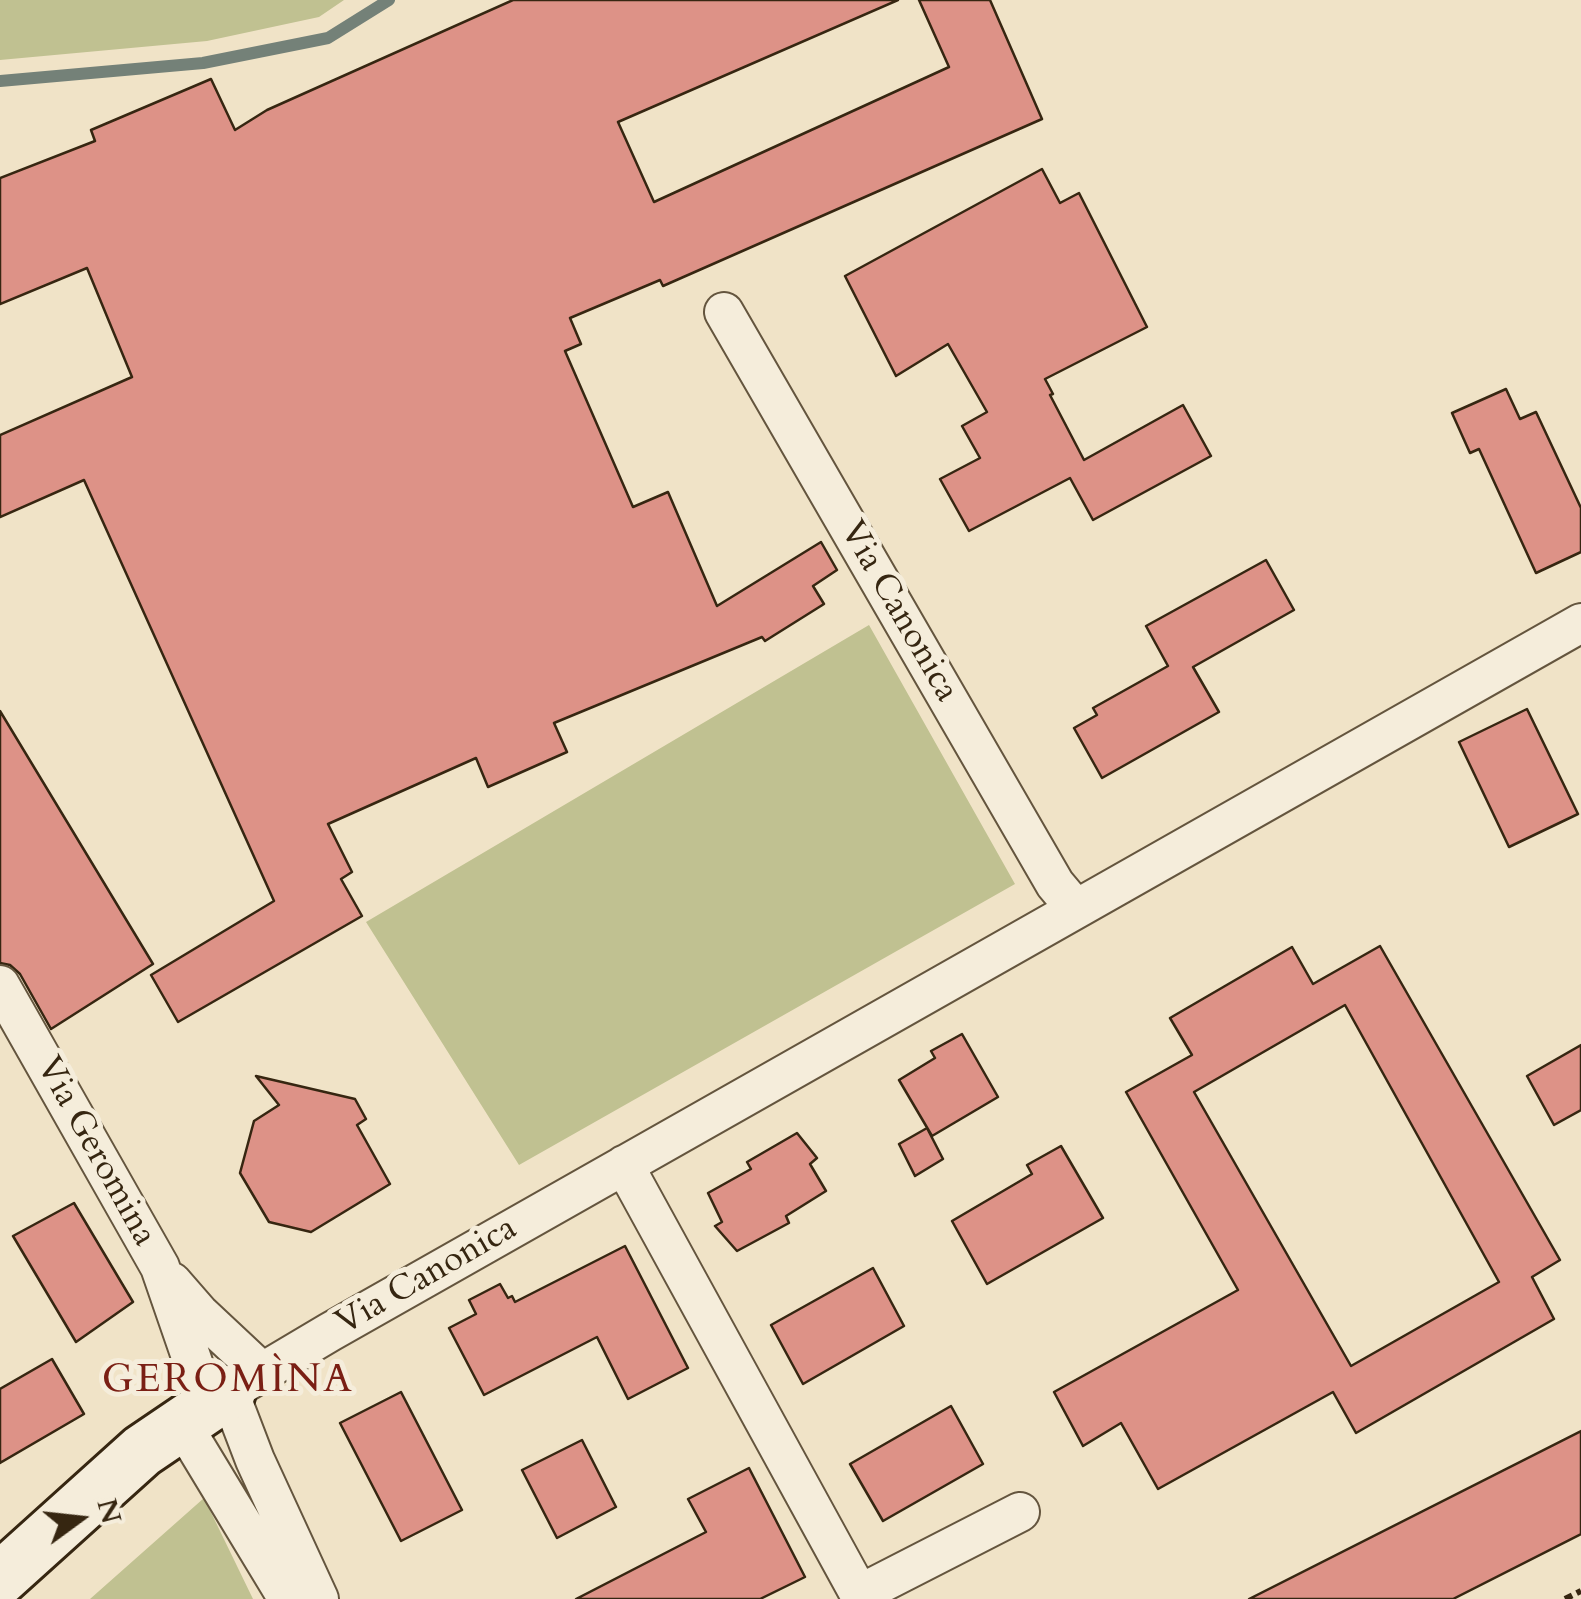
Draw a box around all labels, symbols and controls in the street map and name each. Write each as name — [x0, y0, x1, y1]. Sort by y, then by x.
street label: Via Canonica — [829, 514, 967, 710]
street label: Via Geromina — [26, 1050, 164, 1254]
street label: Via Canonica — [329, 1208, 525, 1346]
district label: GEROMÌNA — [102, 1358, 354, 1406]
north arrow — [30, 1469, 130, 1569]
text: N — [87, 1495, 130, 1528]

